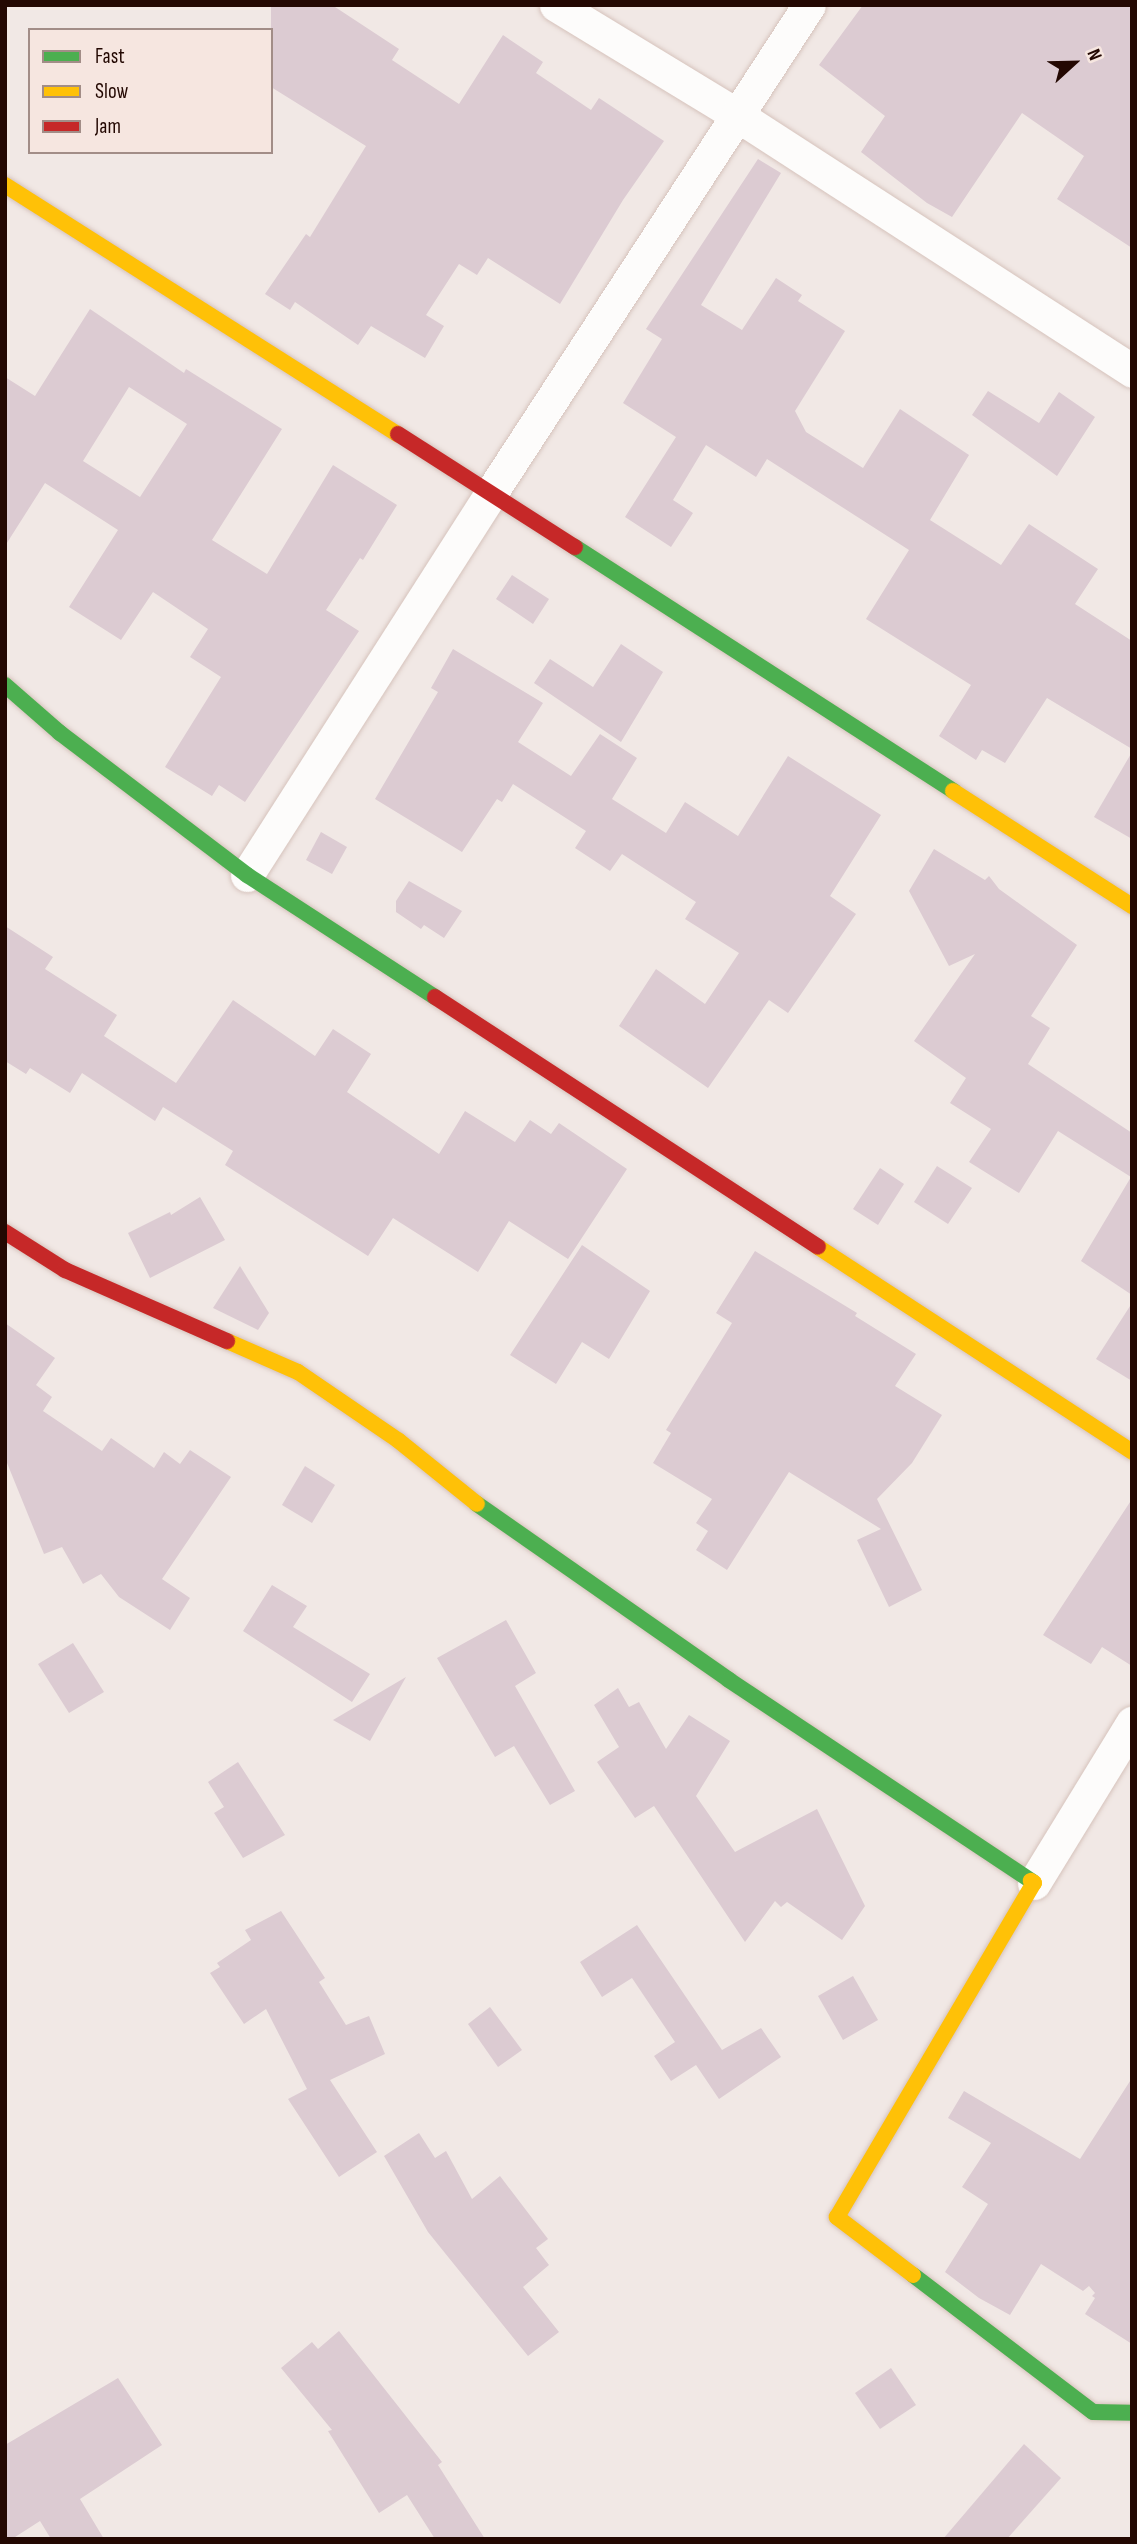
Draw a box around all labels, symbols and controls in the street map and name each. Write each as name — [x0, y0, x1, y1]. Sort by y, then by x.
legend — [28, 28, 273, 154]
north arrow — [1039, 28, 1109, 98]
text: Fast — [95, 44, 125, 69]
text: N — [1081, 46, 1106, 64]
text: Slow — [95, 79, 128, 104]
text: Jam — [95, 114, 121, 139]

